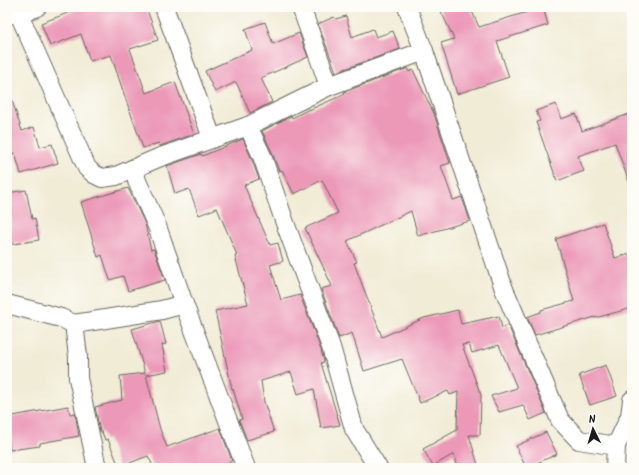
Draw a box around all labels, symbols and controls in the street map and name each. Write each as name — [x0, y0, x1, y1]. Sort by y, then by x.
north arrow — [573, 409, 613, 449]
text: N — [588, 411, 597, 429]

